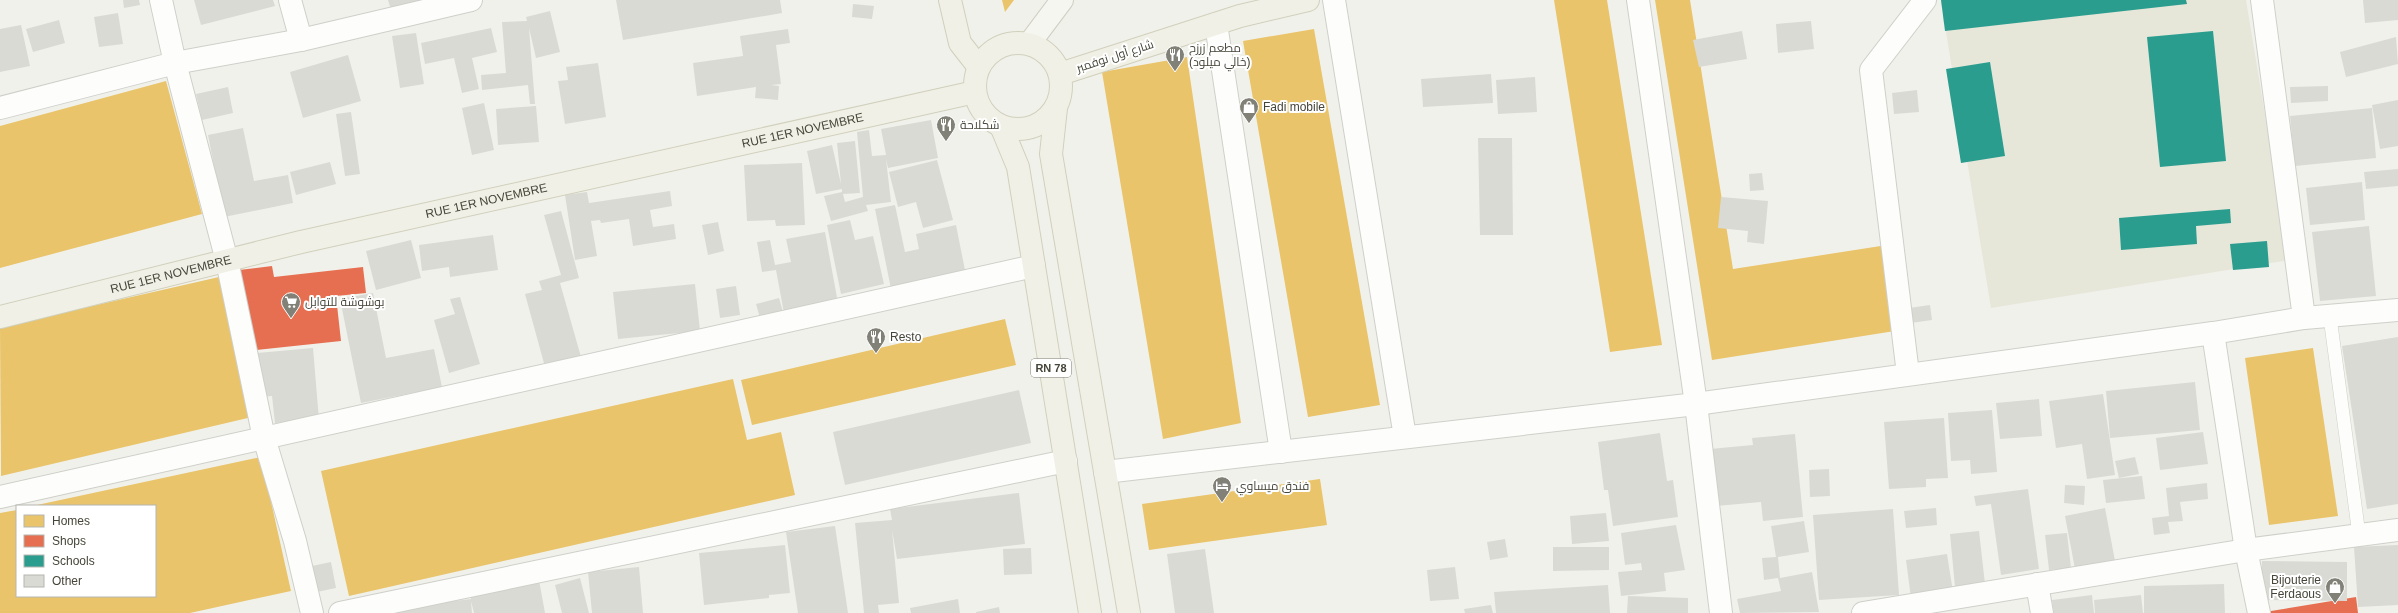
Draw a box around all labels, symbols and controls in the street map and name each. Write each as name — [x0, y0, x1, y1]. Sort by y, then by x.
street label: شارع أول نوفمبر — [1073, 36, 1156, 76]
place label: مطعم زرزح (خالي ميلود) — [1189, 41, 1250, 72]
restaurant icon: مطعم زرزح (خالي ميلود) — [1164, 44, 1186, 72]
shop icon: Fadi mobile — [1238, 96, 1260, 124]
place label: Fadi mobile — [1263, 100, 1325, 114]
street label: RUE 1ER NOVEMBRE — [740, 110, 865, 151]
restaurant icon: شكلاحة — [935, 114, 957, 142]
place label: شكلاحة — [960, 118, 1000, 132]
street label: RUE 1ER NOVEMBRE — [424, 180, 548, 221]
street label: RUE 1ER NOVEMBRE — [109, 253, 233, 296]
supermarket icon: بوشوشة للتوابل — [280, 291, 302, 319]
place label: بوشوشة للتوابل — [305, 295, 384, 309]
restaurant icon: Resto — [865, 326, 887, 354]
place label: Resto — [890, 330, 922, 344]
road number: RN 78 — [1031, 359, 1071, 377]
hotel icon: فندق ميساوي — [1211, 475, 1233, 503]
place label: فندق ميساوي — [1236, 479, 1309, 496]
legend — [16, 505, 156, 597]
text: Homes — [52, 514, 90, 528]
text: Shops — [52, 534, 86, 548]
text: Schools — [52, 554, 95, 568]
place label: Bijouterie Ferdaous — [2270, 573, 2321, 601]
text: Other — [52, 574, 82, 588]
shop icon: Bijouterie Ferdaous — [2324, 576, 2346, 604]

